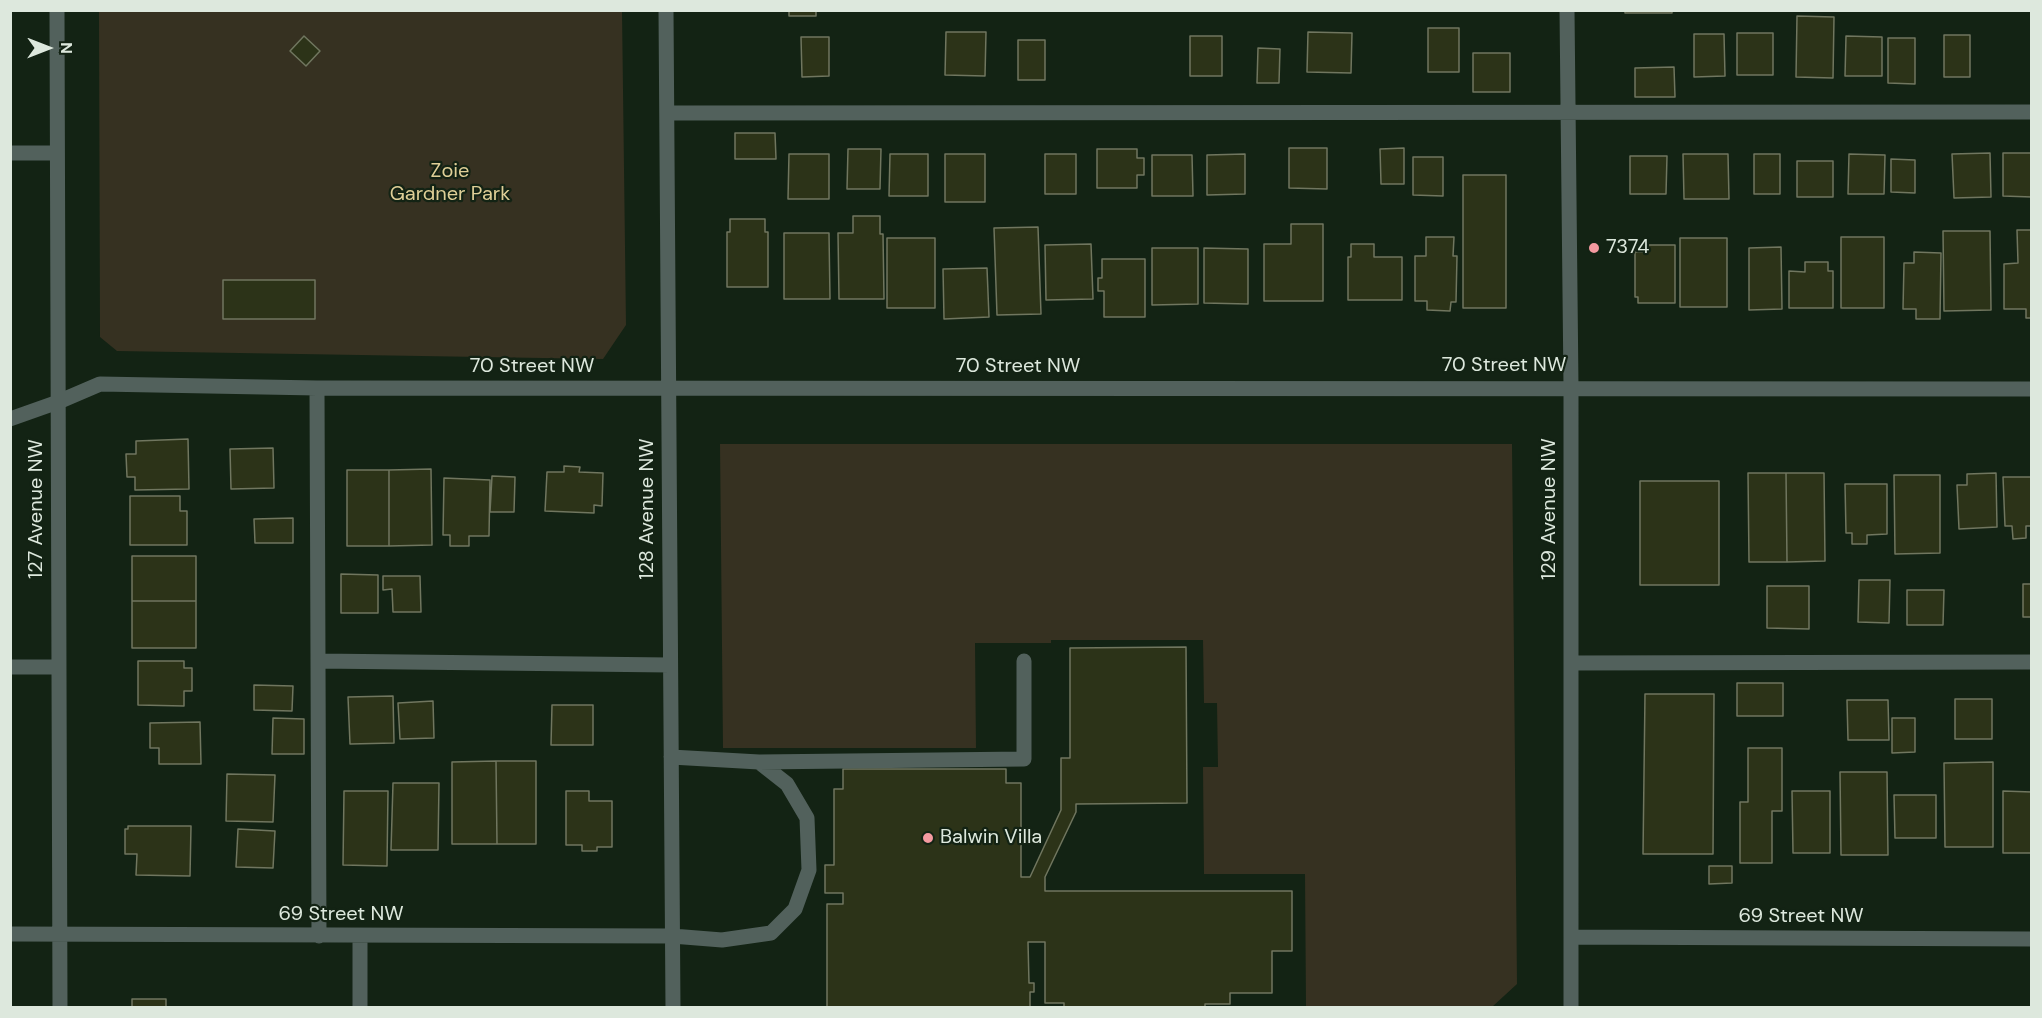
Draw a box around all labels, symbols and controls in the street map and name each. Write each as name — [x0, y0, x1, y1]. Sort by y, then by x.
north arrow — [18, 18, 78, 78]
text: N — [56, 42, 77, 54]
park label: Zoie Gardner Park — [390, 160, 510, 207]
place label: 7374 — [1606, 236, 1649, 260]
marker: 7374 — [1587, 241, 1601, 255]
street label: 70 Street NW — [1442, 354, 1566, 378]
street label: 70 Street NW — [470, 355, 594, 379]
street label: 70 Street NW — [956, 355, 1080, 379]
street label: 128 Avenue NW — [636, 438, 660, 580]
street label: 129 Avenue NW — [1538, 438, 1562, 580]
street label: 127 Avenue NW — [25, 439, 49, 579]
place label: Balwin Villa — [940, 826, 1042, 850]
marker: Balwin Villa — [921, 831, 935, 845]
street label: 69 Street NW — [278, 903, 404, 927]
street label: 69 Street NW — [1738, 905, 1864, 929]

